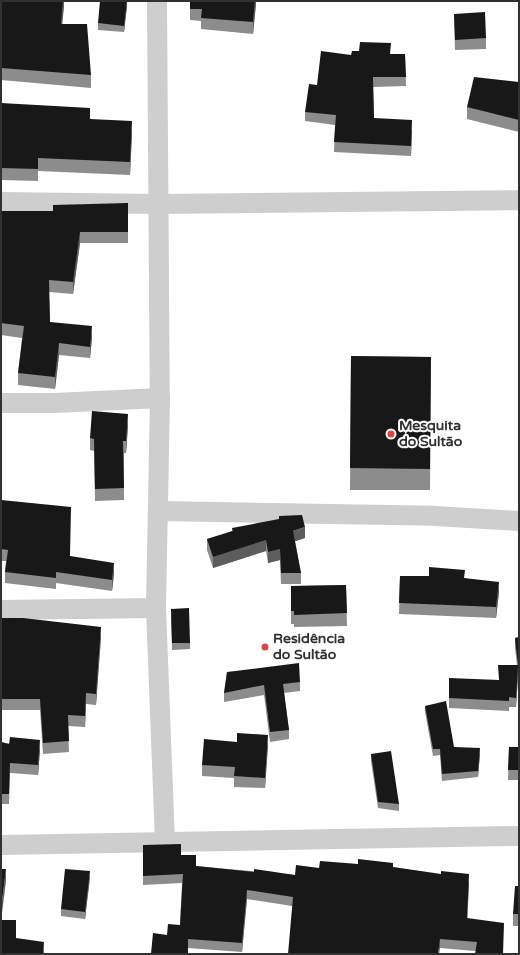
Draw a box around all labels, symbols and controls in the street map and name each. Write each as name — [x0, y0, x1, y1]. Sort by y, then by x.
place label: Mesquita do Sultão — [399, 418, 462, 450]
marker: Mesquita do Sultão — [386, 429, 396, 439]
place label: Residência do Sultão — [273, 631, 345, 664]
marker: Residência do Sultão — [260, 642, 270, 652]

